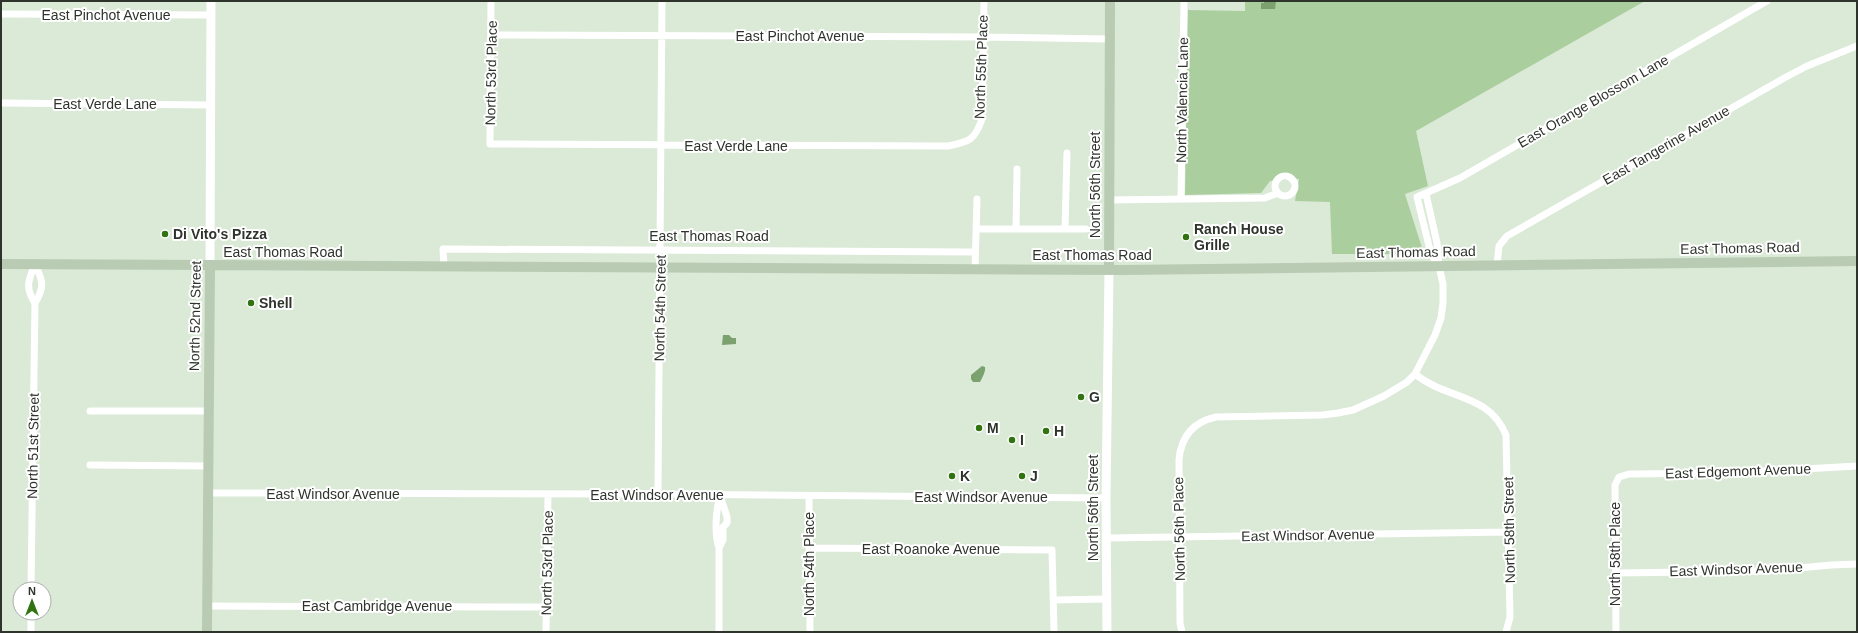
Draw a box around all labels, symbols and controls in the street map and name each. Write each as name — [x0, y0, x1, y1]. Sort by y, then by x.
street label: East Pinchot Avenue — [42, 7, 171, 23]
street label: North 55th Place — [971, 14, 991, 119]
street label: North 53rd Place — [482, 20, 500, 126]
street label: East Pinchot Avenue — [736, 28, 865, 44]
street label: North Valencia Lane — [1173, 37, 1191, 163]
street label: East Orange Blossom Lane — [1515, 51, 1671, 151]
street label: East Verde Lane — [53, 96, 157, 112]
street label: East Tangerine Avenue — [1600, 102, 1732, 188]
street label: North 56th Street — [1087, 132, 1103, 238]
street label: East Verde Lane — [684, 138, 788, 154]
place label: Ranch House Grille — [1194, 221, 1284, 253]
place label: Di Vito's Pizza — [173, 226, 267, 242]
street label: East Thomas Road — [649, 228, 769, 244]
marker: Di Vito's Pizza — [160, 229, 170, 239]
marker: Ranch House Grille — [1181, 232, 1191, 242]
street label: East Thomas Road — [1680, 239, 1800, 257]
street label: East Thomas Road — [1356, 243, 1476, 261]
street label: East Thomas Road — [223, 244, 343, 260]
street label: East Thomas Road — [1032, 247, 1152, 263]
street label: North 54th Street — [651, 254, 669, 361]
street label: North 52nd Street — [186, 261, 204, 371]
place label: Shell — [259, 295, 292, 311]
marker: Shell — [246, 298, 256, 308]
place label: G — [1089, 389, 1100, 405]
marker: G — [1076, 392, 1086, 402]
street label: North 51st Street — [24, 393, 42, 499]
place label: M — [987, 420, 999, 436]
marker: M — [974, 423, 984, 433]
place label: H — [1054, 423, 1064, 439]
marker: H — [1041, 426, 1051, 436]
place label: I — [1020, 432, 1024, 448]
marker: I — [1007, 435, 1017, 445]
street label: North 56th Street — [1085, 455, 1101, 561]
street label: East Edgemont Avenue — [1665, 460, 1811, 482]
place label: K — [960, 468, 970, 484]
place label: J — [1030, 468, 1038, 484]
marker: K — [947, 471, 957, 481]
marker: J — [1017, 471, 1027, 481]
street label: North 58th Street — [1500, 476, 1518, 583]
street label: North 56th Place — [1170, 477, 1188, 581]
street label: East Windsor Avenue — [266, 486, 400, 502]
street label: East Windsor Avenue — [590, 487, 724, 503]
street label: East Windsor Avenue — [914, 489, 1048, 505]
street label: North 58th Place — [1607, 502, 1623, 606]
street label: North 53rd Place — [538, 510, 556, 616]
street label: North 54th Place — [801, 512, 817, 616]
street label: East Windsor Avenue — [1241, 526, 1375, 544]
street label: East Roanoke Avenue — [862, 541, 1000, 557]
street label: East Windsor Avenue — [1669, 559, 1803, 579]
north arrow — [12, 581, 52, 621]
text: N — [28, 585, 36, 597]
street label: East Cambridge Avenue — [302, 598, 453, 614]

